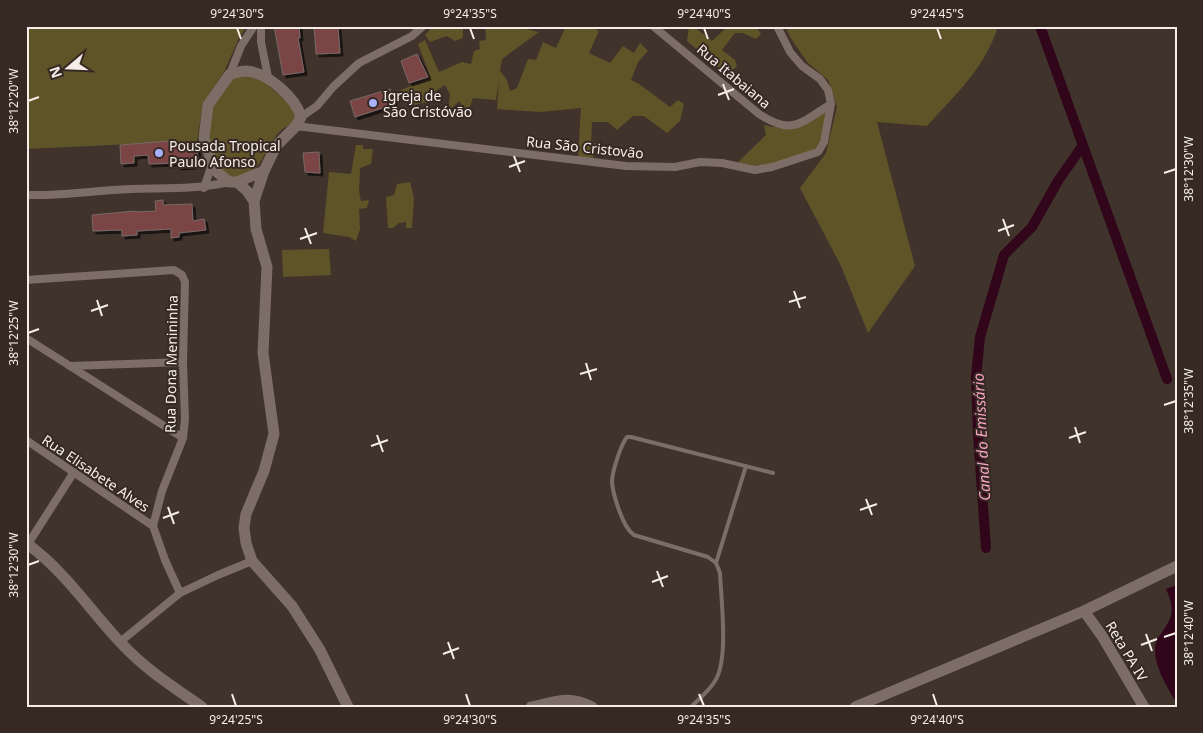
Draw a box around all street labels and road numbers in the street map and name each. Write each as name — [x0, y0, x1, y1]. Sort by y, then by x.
street label: Rua Itabaiana — [693, 39, 775, 113]
street label: Rua São Cristovão — [525, 131, 645, 163]
street label: Rua Dona Menininha — [160, 295, 182, 433]
street label: Rua Elisabete Alves — [39, 430, 154, 516]
street label: Reta PA IV — [1102, 618, 1153, 685]

